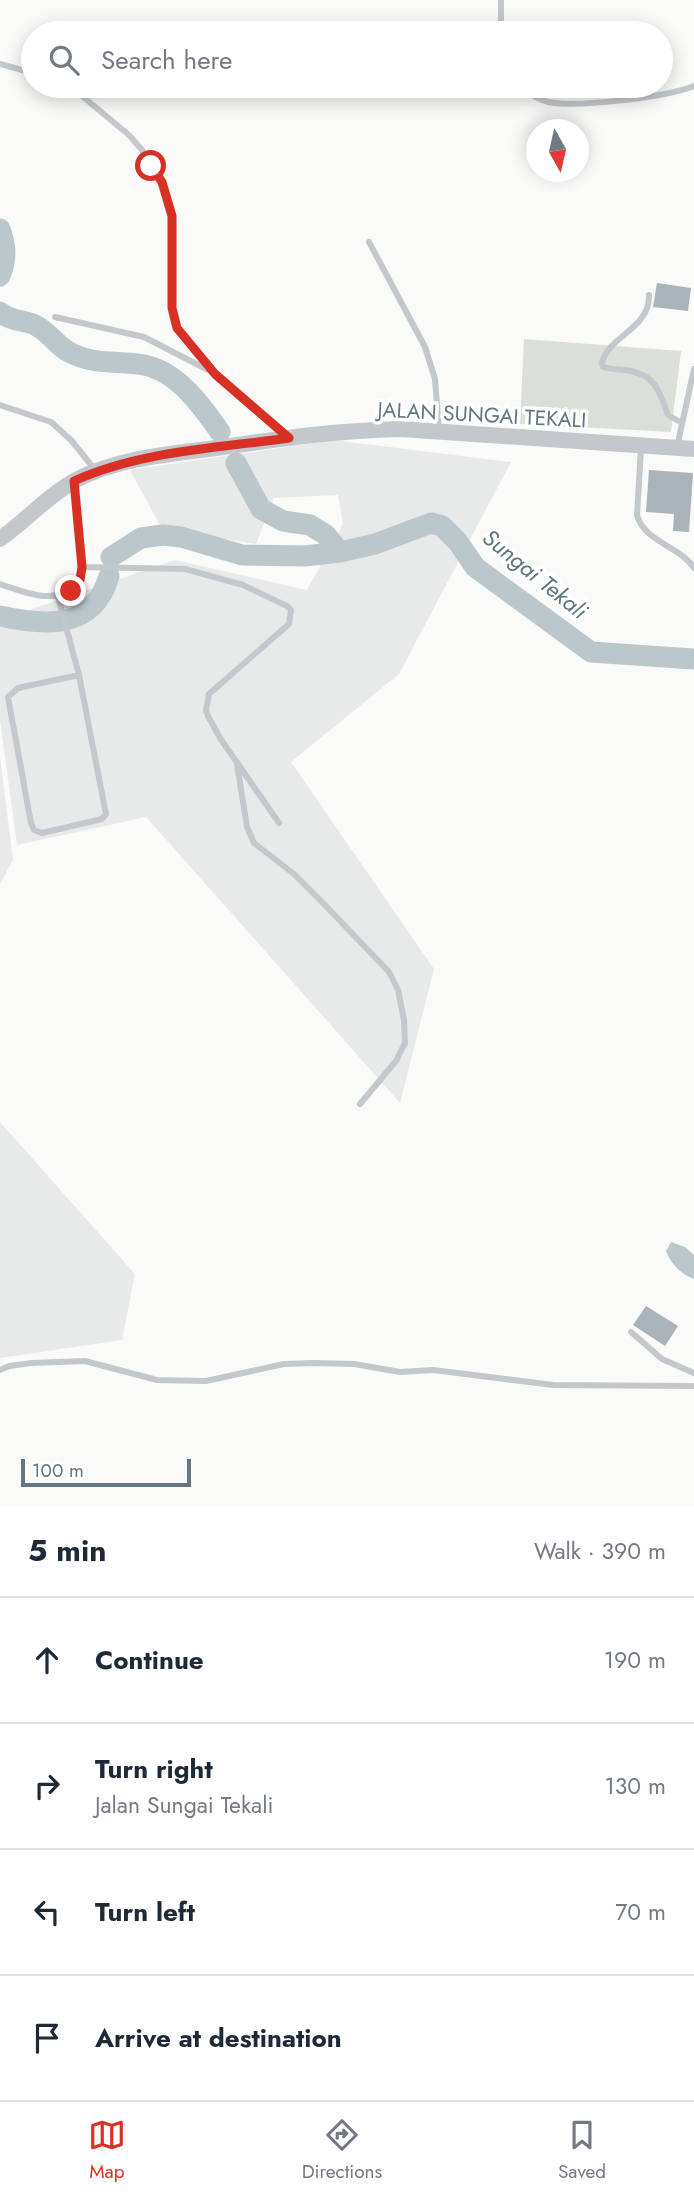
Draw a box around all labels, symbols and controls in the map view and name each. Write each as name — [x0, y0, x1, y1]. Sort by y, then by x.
search box — [21, 21, 673, 98]
icon: search — [45, 41, 83, 79]
text: Search here — [101, 41, 233, 79]
north arrow — [526, 119, 589, 182]
route start — [135, 150, 166, 181]
street label: JALAN SUNGAI TEKALI — [374, 394, 587, 435]
water label: Sungai Tekali — [475, 521, 596, 628]
route end — [55, 575, 86, 606]
scale bar — [21, 1456, 191, 1488]
text: 100 m — [32, 1457, 84, 1484]
text: 5 min — [28, 1529, 106, 1572]
text: Walk · 390 m — [534, 1534, 666, 1568]
icon: ahead — [28, 1641, 66, 1679]
text: Continue — [95, 1641, 204, 1679]
text: 190 m — [604, 1643, 666, 1677]
text: Turn right — [95, 1750, 213, 1788]
icon: right — [28, 1767, 66, 1805]
text: 130 m — [604, 1769, 666, 1803]
text: Jalan Sungai Tekali — [95, 1788, 273, 1822]
icon: left — [28, 1893, 66, 1931]
text: Turn left — [95, 1893, 195, 1931]
text: 70 m — [615, 1895, 666, 1929]
icon: arrive — [28, 2019, 66, 2057]
text: Arrive at destination — [95, 2019, 342, 2057]
tab: Map — [88, 2116, 126, 2185]
tab: Directions — [302, 2116, 382, 2185]
tab: Saved — [558, 2116, 606, 2185]

